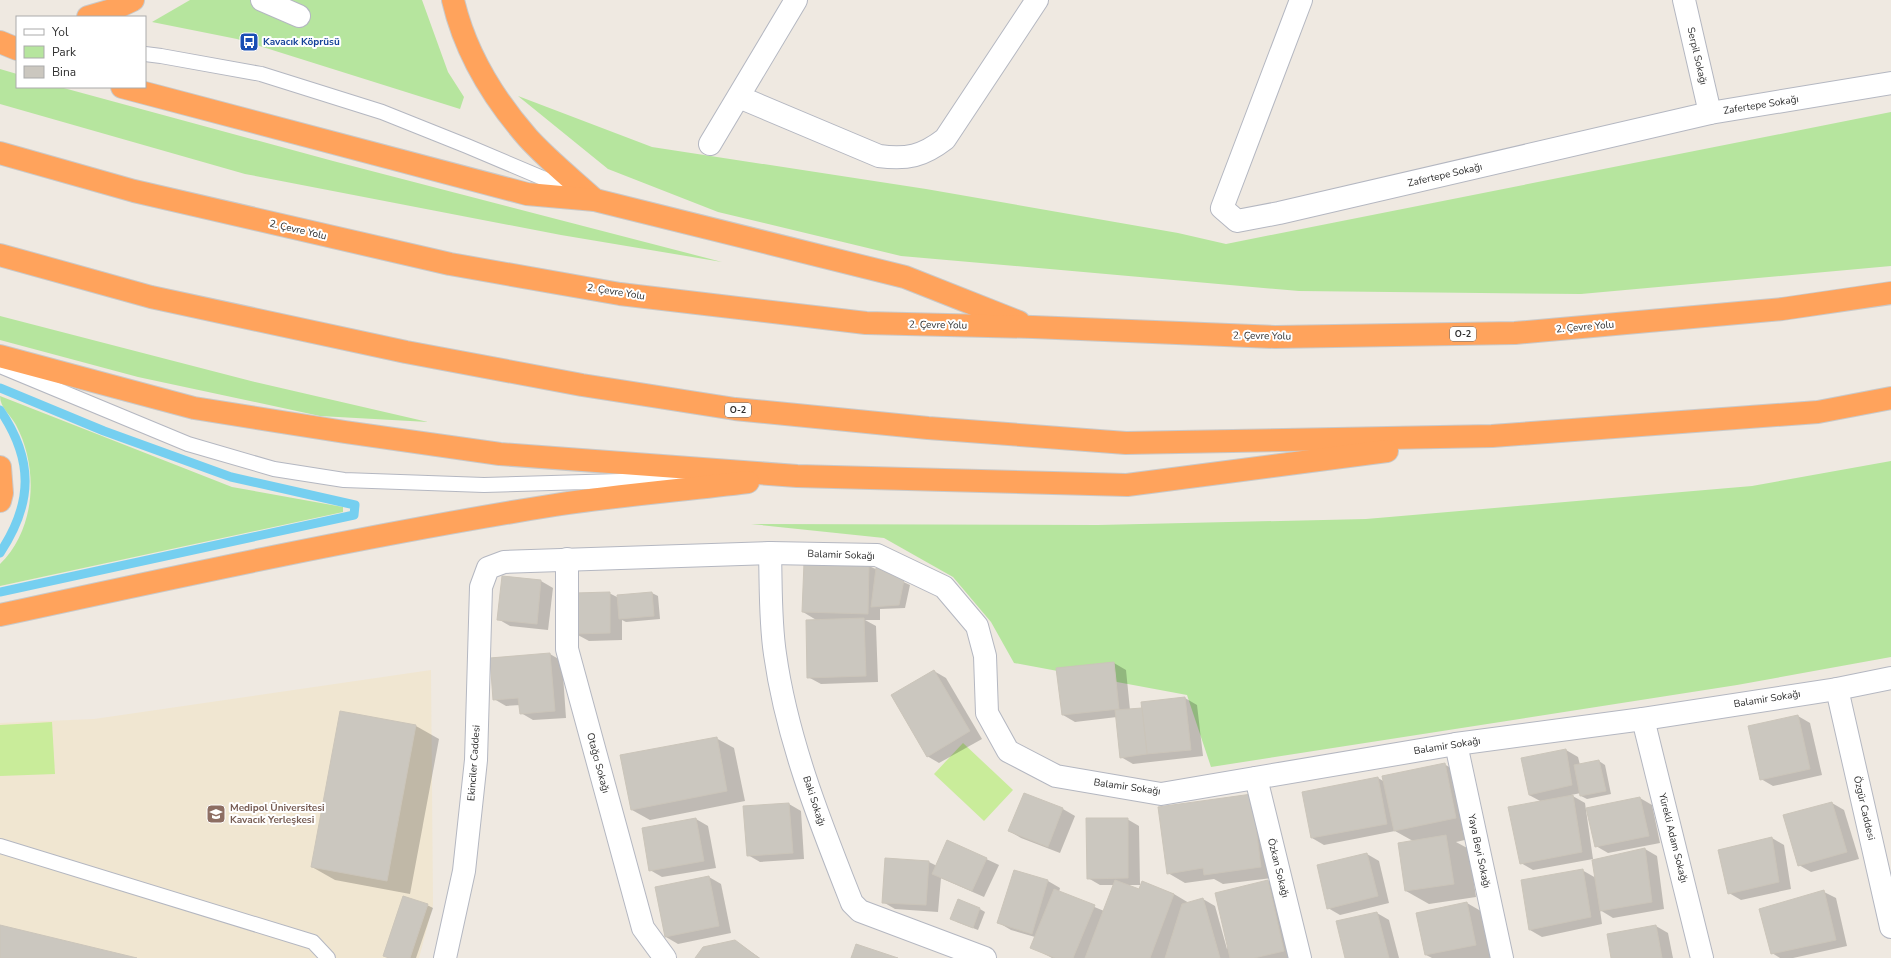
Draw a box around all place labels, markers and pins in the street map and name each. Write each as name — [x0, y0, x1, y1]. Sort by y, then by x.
bus stop icon: Kavacık Köprüsü — [238, 31, 260, 53]
place label: Kavacık Köprüsü — [263, 35, 340, 49]
place label: Medipol Üniversitesi Kavacık Yerleşkesi — [230, 801, 325, 827]
school or university icon: Medipol Üniversitesi Kavacık Yerleşkesi — [205, 803, 227, 825]

